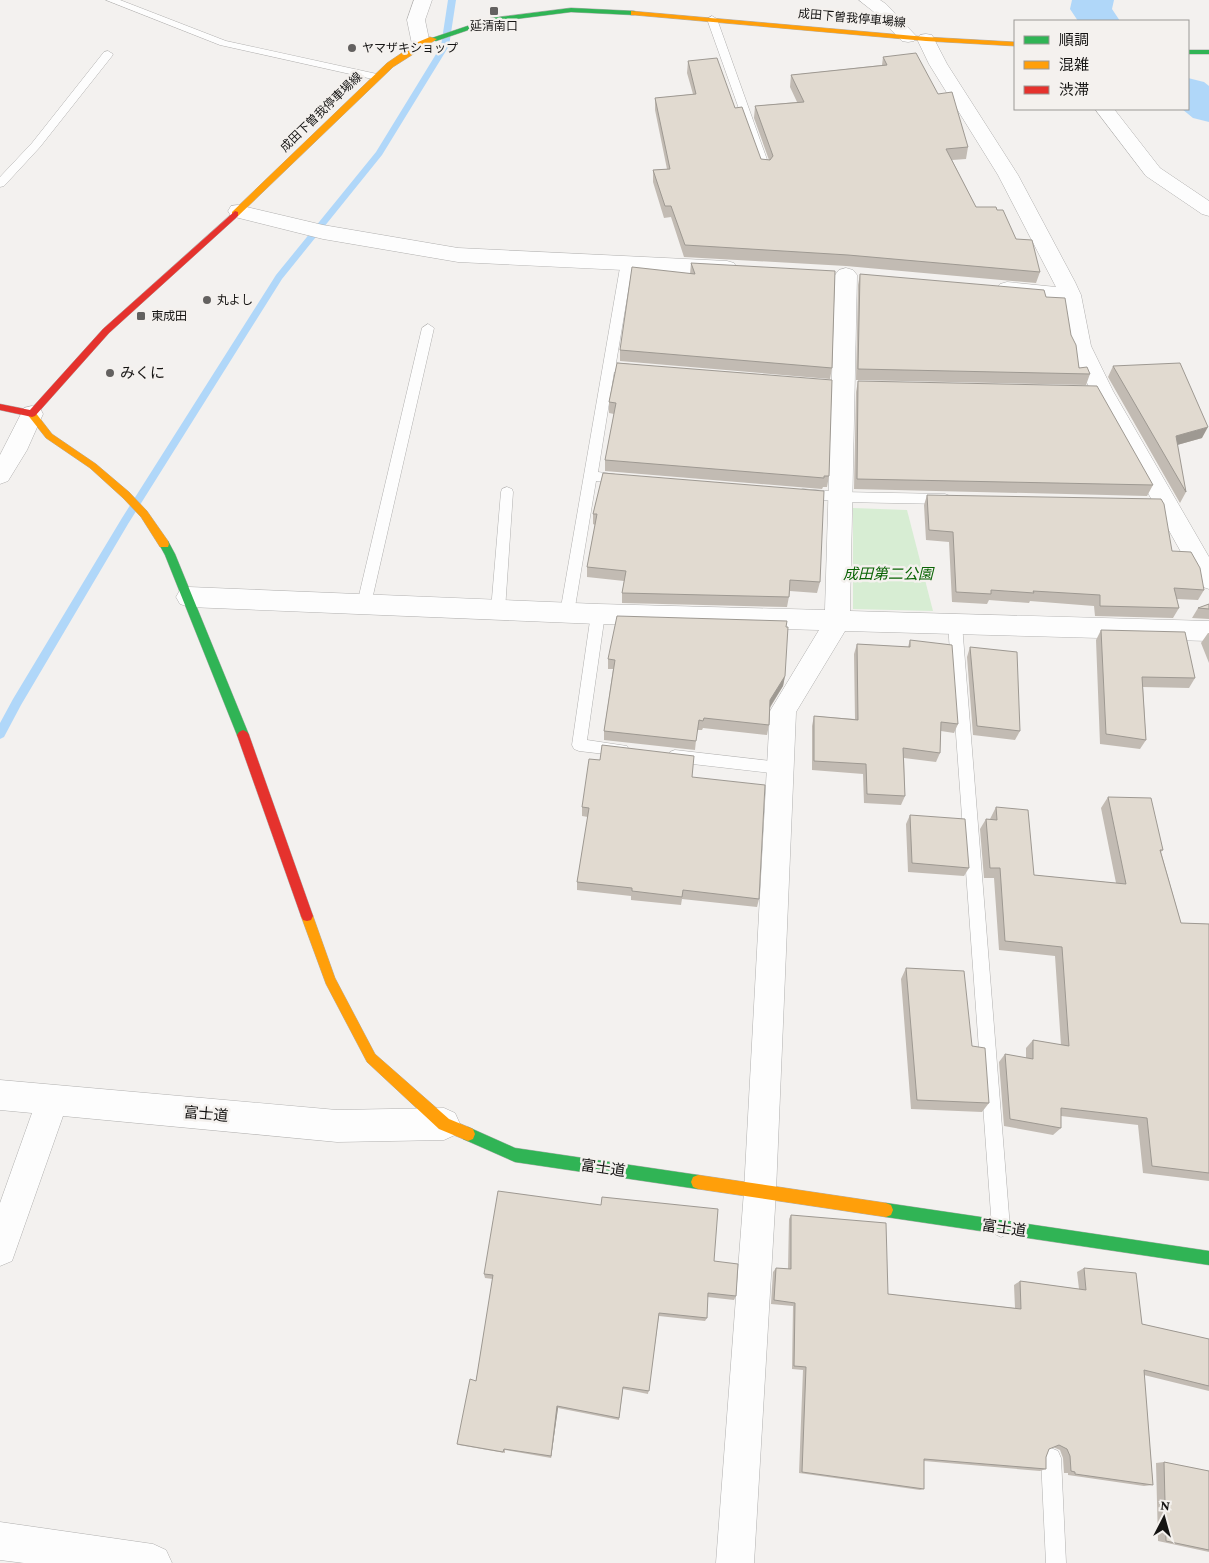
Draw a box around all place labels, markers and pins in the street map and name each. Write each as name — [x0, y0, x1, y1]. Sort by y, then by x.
marker: 延清南口 — [488, 5, 500, 17]
place label: 延清南口 — [470, 19, 518, 33]
place label: ヤマザキショップ — [362, 41, 458, 55]
marker: ヤマザキショップ — [346, 42, 358, 54]
place label: 丸よし — [217, 293, 253, 307]
marker: 丸よし — [201, 294, 213, 306]
place label: 東成田 — [151, 309, 187, 323]
marker: 東成田 — [135, 310, 147, 322]
place label: みくに — [120, 365, 165, 381]
marker: みくに — [104, 367, 116, 379]

